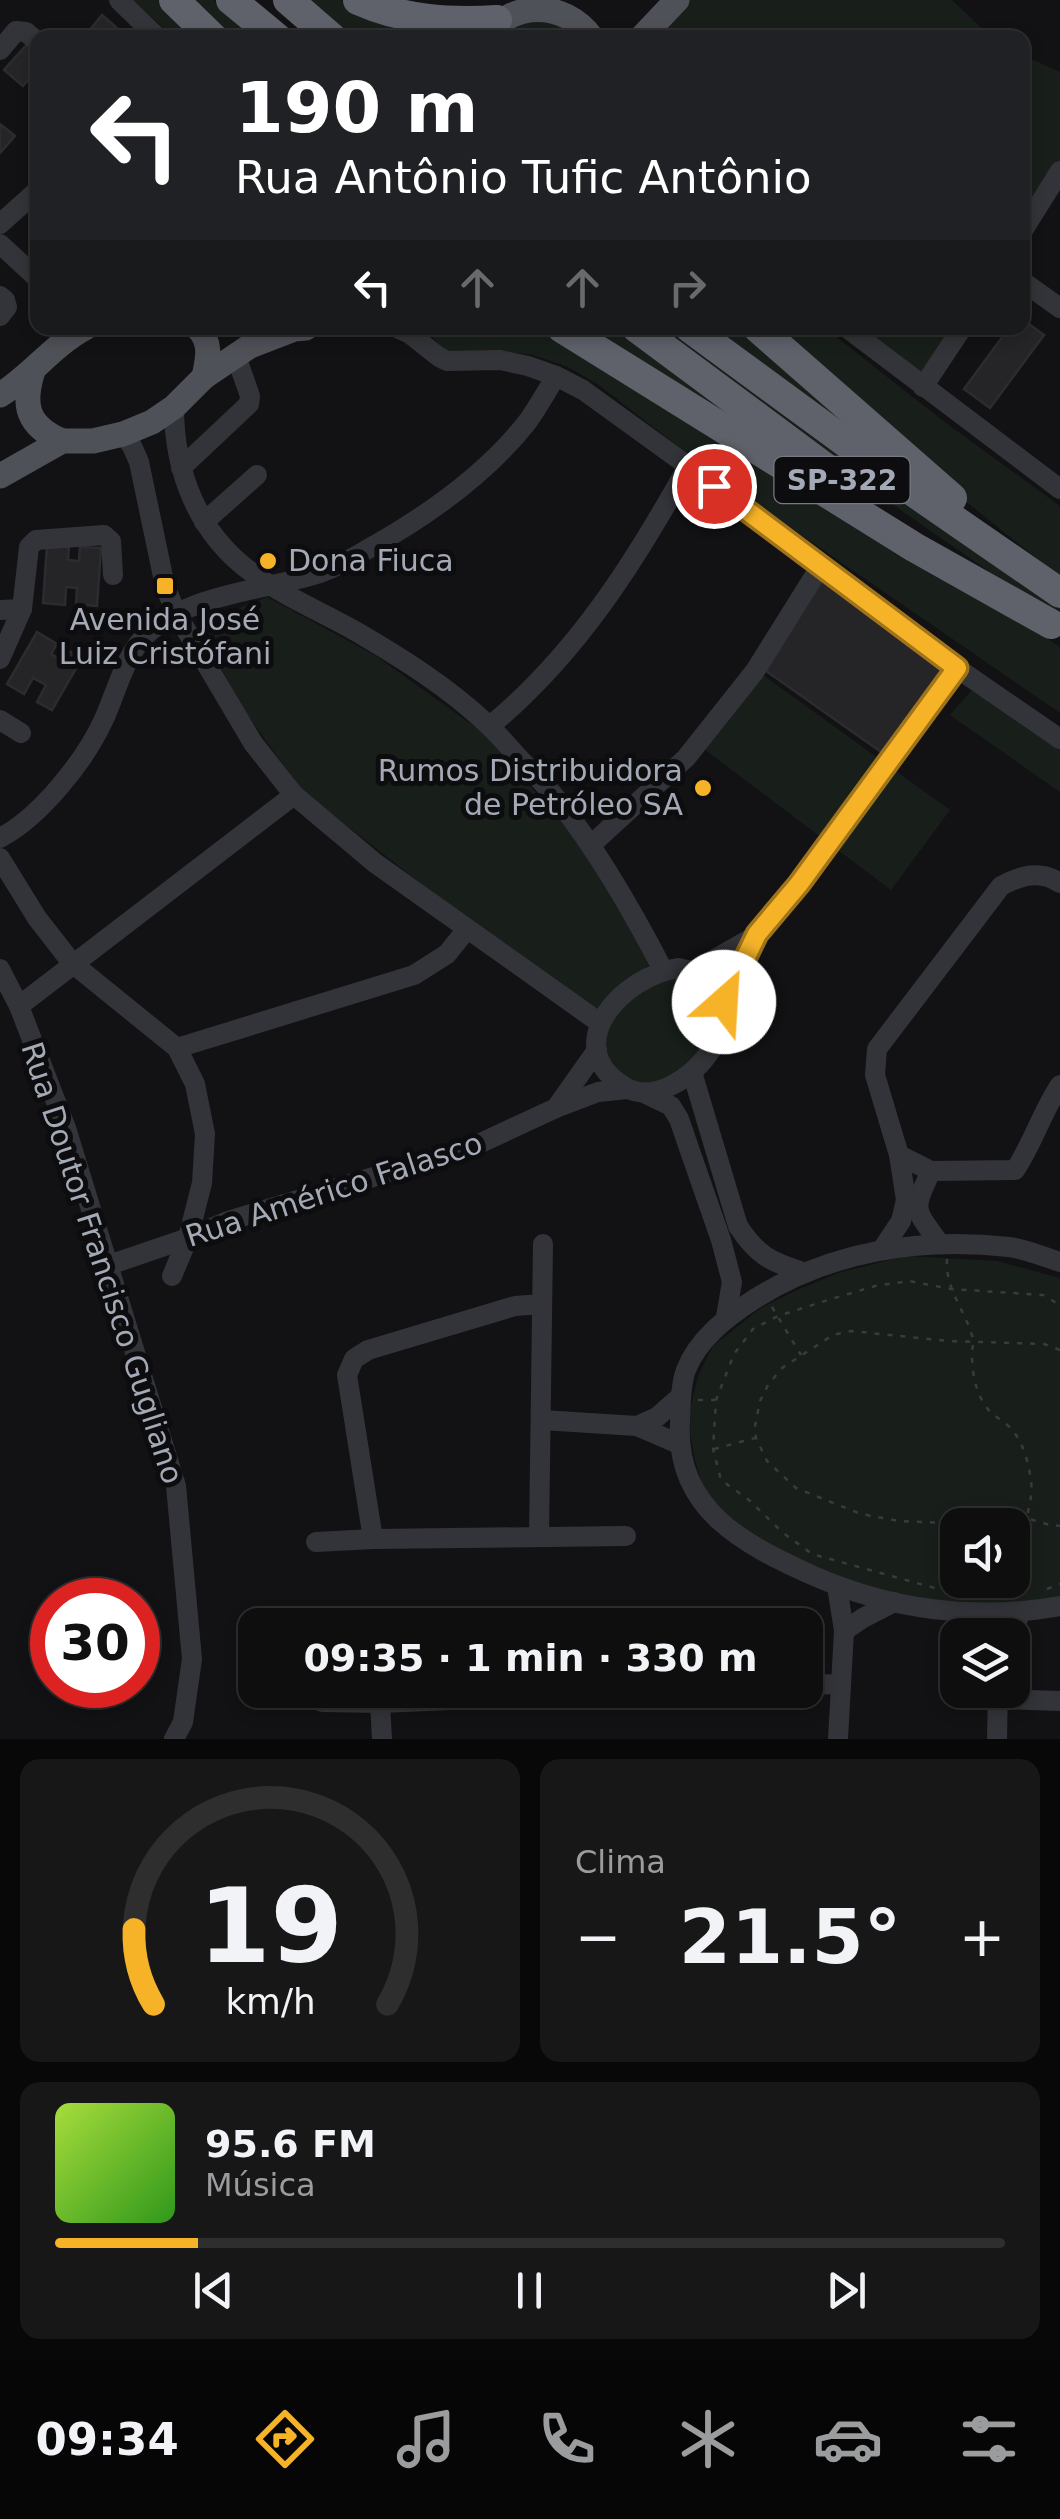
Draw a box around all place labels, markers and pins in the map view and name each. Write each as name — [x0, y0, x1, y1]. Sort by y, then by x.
pin — [672, 444, 757, 529]
place label: Dona Fiuca — [288, 543, 454, 578]
marker: Dona Fiuca — [257, 550, 279, 572]
marker: Avenida José Luiz Cristófani — [154, 575, 176, 597]
place label: Avenida José Luiz Cristófani — [59, 602, 271, 671]
place label: Rumos Distribuidora de Petróleo SA — [378, 753, 683, 822]
marker: Rumos Distribuidora de Petróleo SA — [692, 777, 714, 799]

